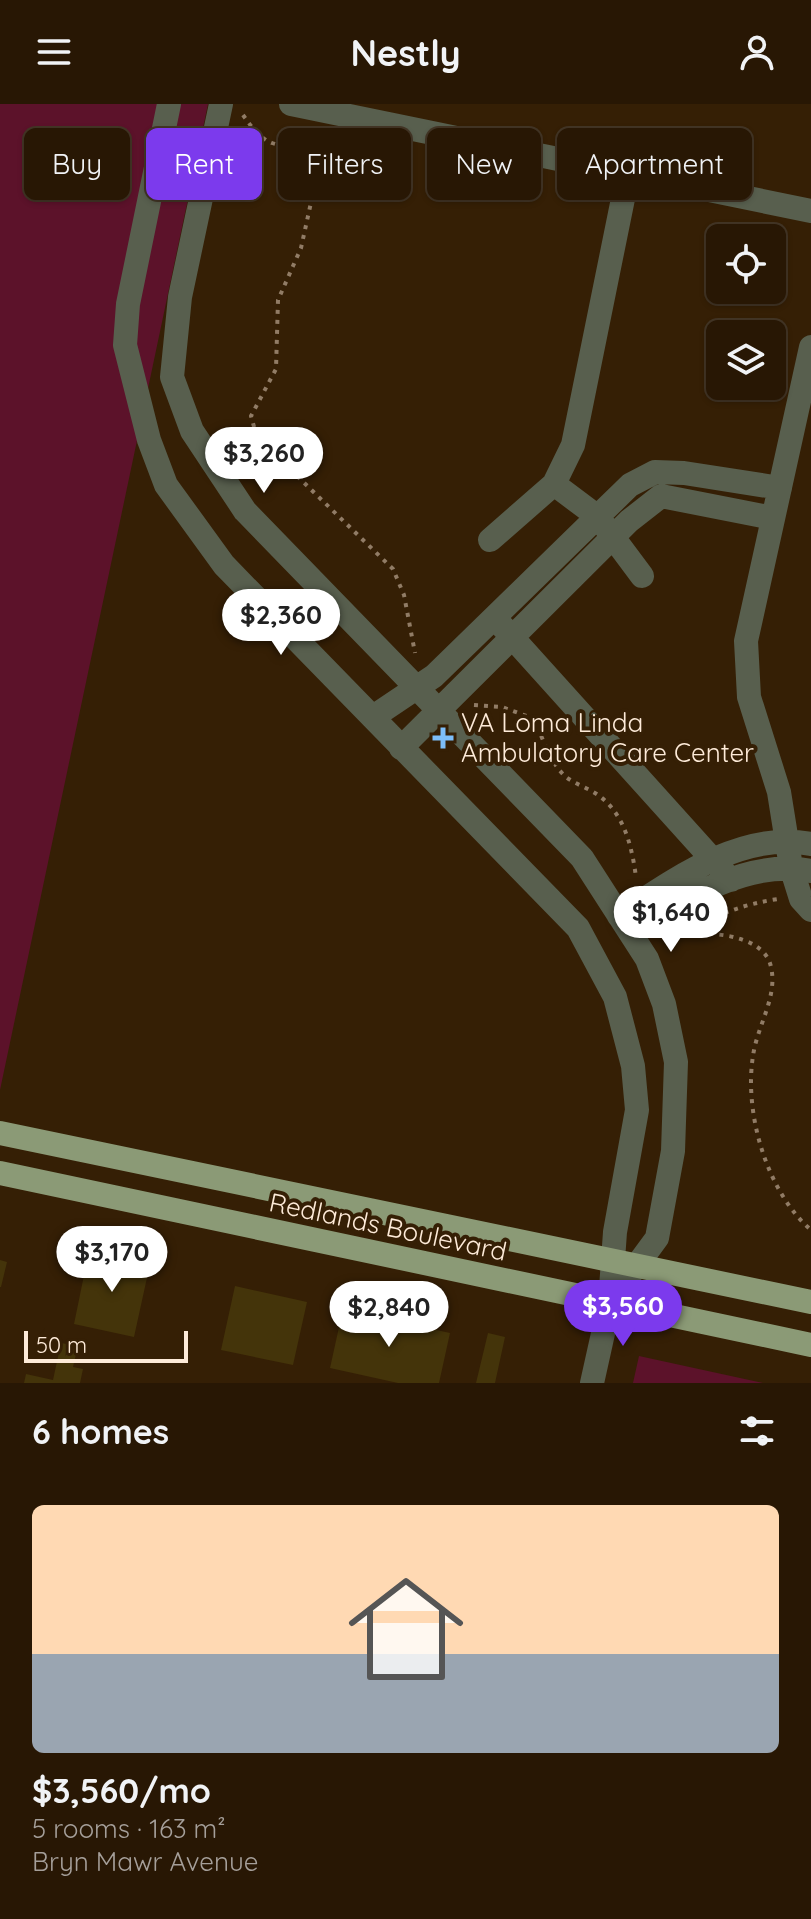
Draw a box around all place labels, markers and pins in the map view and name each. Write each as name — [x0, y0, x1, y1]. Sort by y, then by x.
pin: $3,260 — [199, 427, 329, 495]
pin: $2,360 — [216, 589, 346, 657]
place label: VA Loma Linda Ambulatory Care Center — [461, 706, 754, 769]
marker: VA Loma Linda Ambulatory Care Center — [432, 727, 454, 749]
pin: $1,640 — [606, 886, 736, 954]
pin: $3,170 — [47, 1226, 177, 1294]
pin: $3,560 — [558, 1280, 688, 1348]
pin: $2,840 — [324, 1281, 454, 1349]

